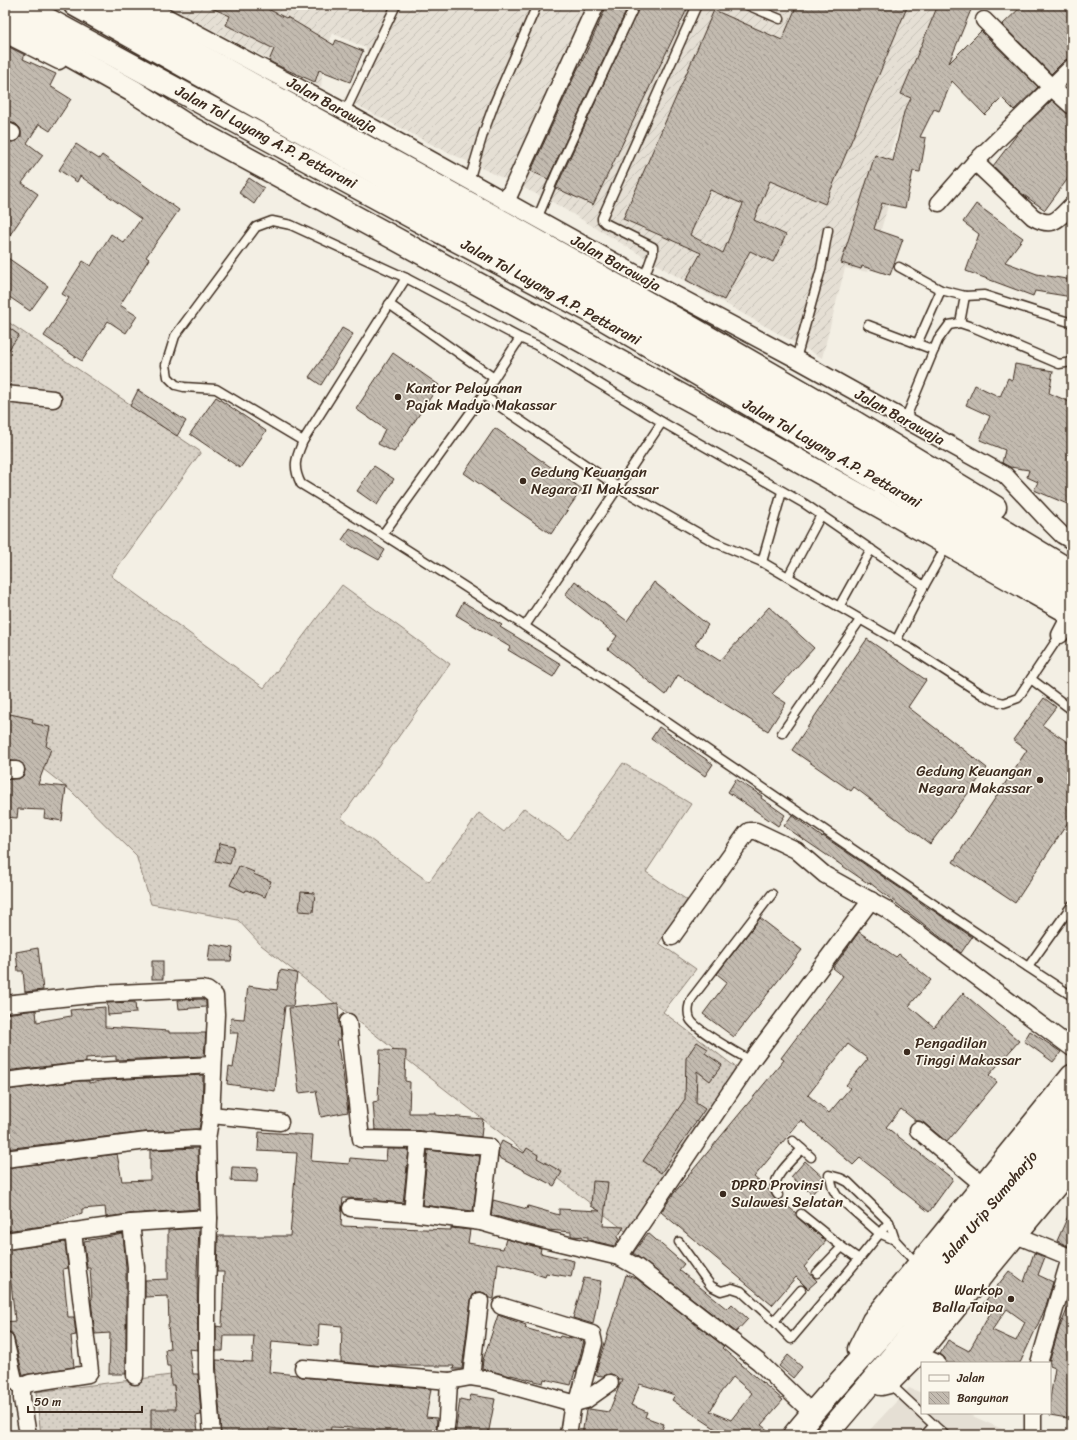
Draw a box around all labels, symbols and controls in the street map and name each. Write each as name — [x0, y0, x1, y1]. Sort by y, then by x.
street label: Jalan Barawaja — [281, 69, 382, 141]
street label: Jalan Tol Layang A.P. Pettarani — [170, 77, 362, 196]
street label: Jalan Barawaja — [565, 227, 666, 299]
street label: Jalan Tol Layang A.P. Pettarani — [455, 231, 647, 353]
place label: Kantor Pelayanan Pajak Madya Makassar — [406, 375, 557, 418]
street label: Jalan Barawaja — [849, 381, 950, 453]
street label: Jalan Tol Layang A.P. Pettarani — [737, 391, 927, 515]
marker: Kantor Pelayanan Pajak Madya Makassar — [393, 392, 403, 402]
place label: Gedung Keuangan Negara II Makassar — [531, 459, 659, 502]
marker: Gedung Keuangan Negara II Makassar — [518, 476, 528, 486]
place label: Gedung Keuangan Negara Makassar — [916, 758, 1033, 801]
marker: Gedung Keuangan Negara Makassar — [1035, 775, 1045, 785]
place label: Pengadilan Tinggi Makassar — [915, 1030, 1022, 1073]
marker: Pengadilan Tinggi Makassar — [902, 1047, 912, 1057]
street label: Jalan Urip Sumoharjo — [933, 1144, 1045, 1270]
place label: DPRD Provinsi Sulawesi Selatan — [731, 1172, 843, 1215]
marker: DPRD Provinsi Sulawesi Selatan — [718, 1189, 728, 1199]
place label: Warkop Balla Taipa — [932, 1277, 1003, 1320]
marker: Warkop Balla Taipa — [1006, 1294, 1016, 1304]
legend — [921, 1362, 1051, 1414]
text: Jalan — [956, 1367, 985, 1389]
text: Bangunan — [957, 1387, 1009, 1409]
scale bar — [28, 1388, 142, 1414]
text: 50 m — [34, 1391, 61, 1413]

